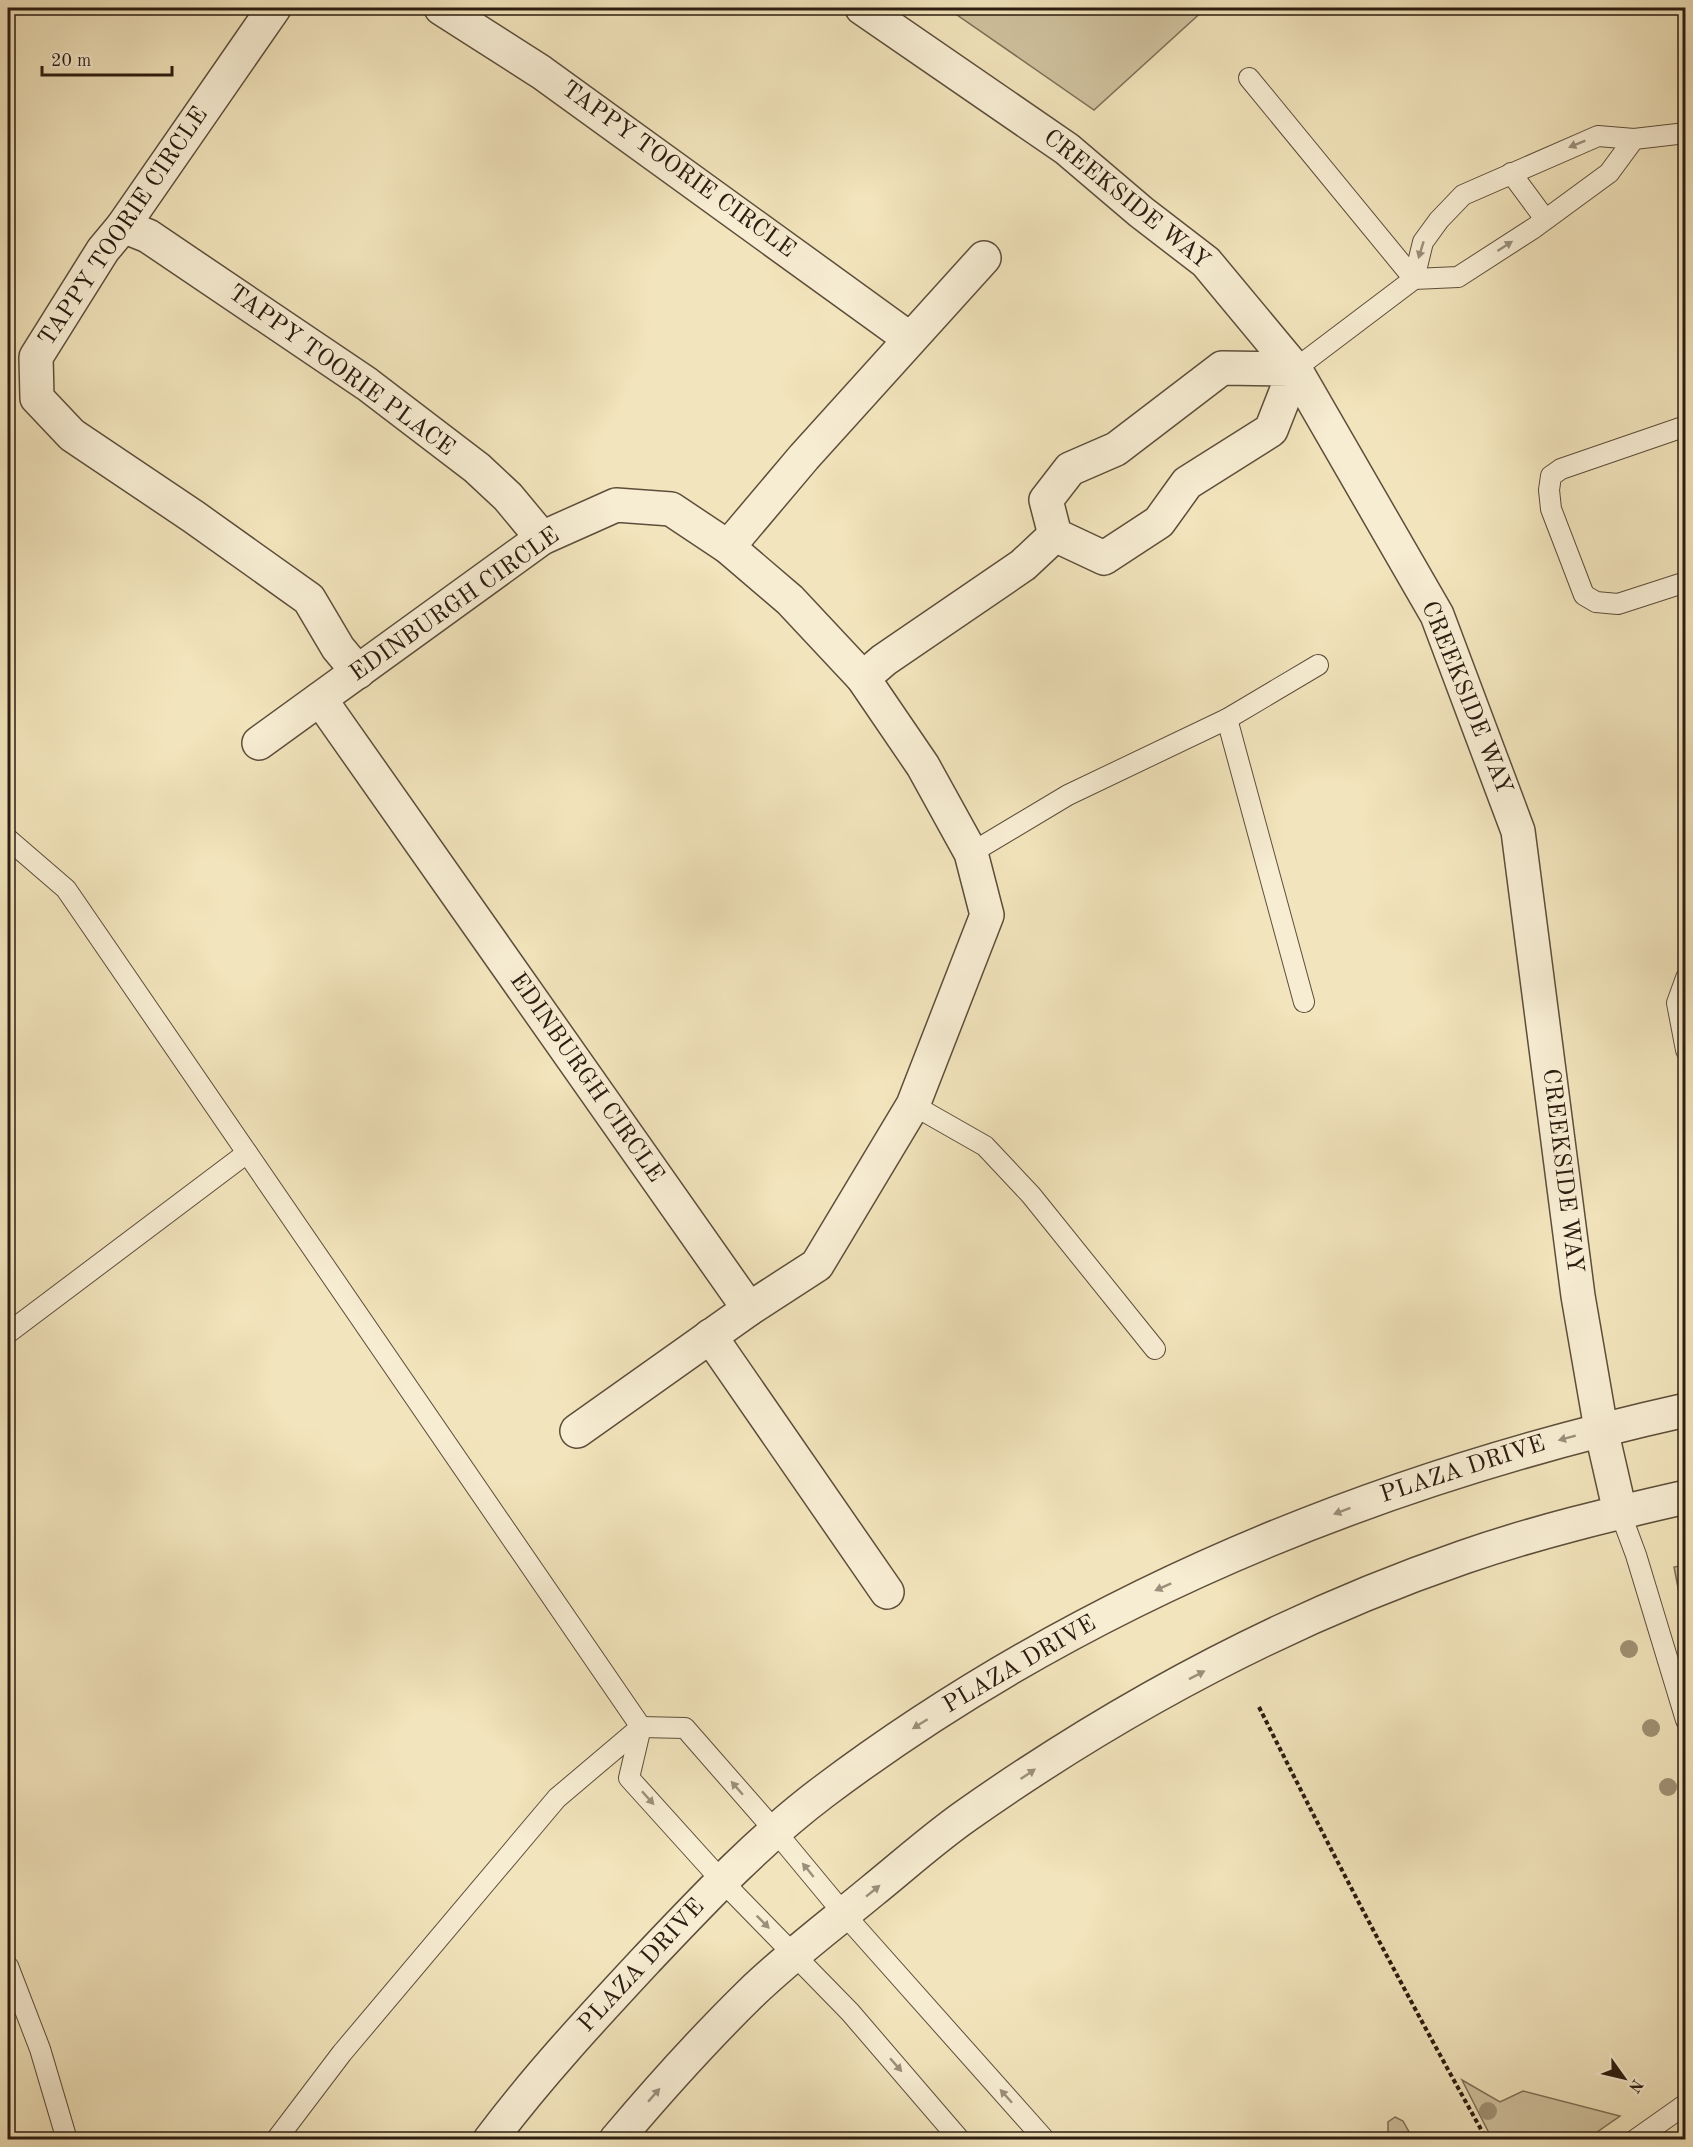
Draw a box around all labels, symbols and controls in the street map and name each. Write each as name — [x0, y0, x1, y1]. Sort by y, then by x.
scale bar — [42, 39, 172, 77]
text: 20 m — [51, 52, 91, 70]
street label: TAPPY TOORIE CIRCLE — [557, 77, 799, 263]
street label: TAPPY TOORIE CIRCLE — [35, 103, 213, 351]
street label: CREEKSIDE WAY — [1038, 126, 1214, 274]
one-way arrow — [1568, 139, 1586, 149]
one-way arrow — [1416, 241, 1425, 259]
one-way arrow — [1497, 241, 1513, 252]
street label: TAPPY TOORIE PLACE — [223, 281, 459, 461]
street label: EDINBURGH CIRCLE — [346, 524, 564, 686]
street label: CREEKSIDE WAY — [1416, 598, 1516, 798]
street label: EDINBURGH CIRCLE — [505, 969, 667, 1187]
street label: CREEKSIDE WAY — [1538, 1067, 1586, 1275]
street label: PLAZA DRIVE — [1378, 1432, 1548, 1508]
one-way arrow — [1558, 1433, 1576, 1443]
one-way arrow — [1333, 1507, 1351, 1516]
one-way arrow — [1153, 1582, 1171, 1592]
street label: PLAZA DRIVE — [940, 1612, 1100, 1718]
one-way arrow — [1188, 1670, 1205, 1680]
one-way arrow — [912, 1719, 928, 1730]
one-way arrow — [1020, 1768, 1037, 1779]
one-way arrow — [731, 1781, 744, 1796]
one-way arrow — [641, 1790, 654, 1805]
one-way arrow — [802, 1863, 815, 1878]
one-way arrow — [865, 1884, 881, 1897]
street label: PLAZA DRIVE — [575, 1895, 709, 2037]
one-way arrow — [756, 1915, 770, 1929]
north arrow — [1594, 2048, 1654, 2108]
one-way arrow — [889, 2057, 902, 2072]
text: N — [1624, 2076, 1645, 2095]
one-way arrow — [647, 2088, 660, 2103]
one-way arrow — [1000, 2089, 1013, 2104]

